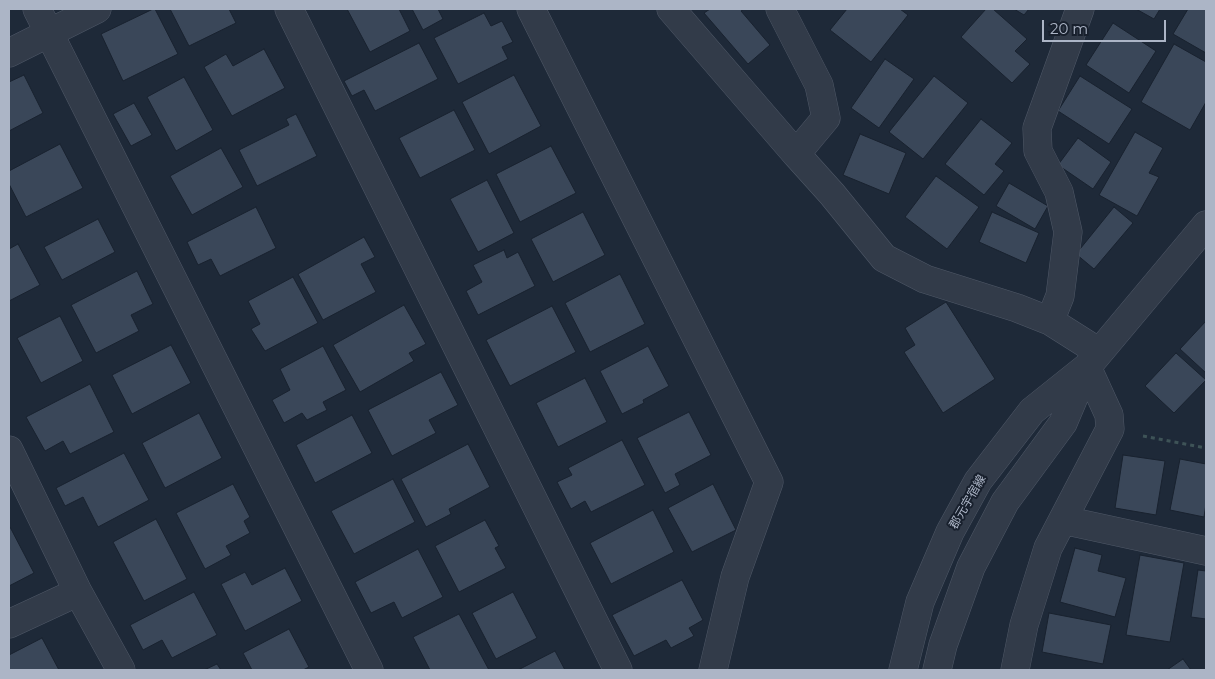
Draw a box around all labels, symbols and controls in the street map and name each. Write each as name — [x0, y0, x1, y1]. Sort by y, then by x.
scale bar — [1045, 10, 1169, 42]
text: 20 m — [1050, 19, 1088, 38]
street label: 郡元宇宿線 — [947, 472, 989, 532]

